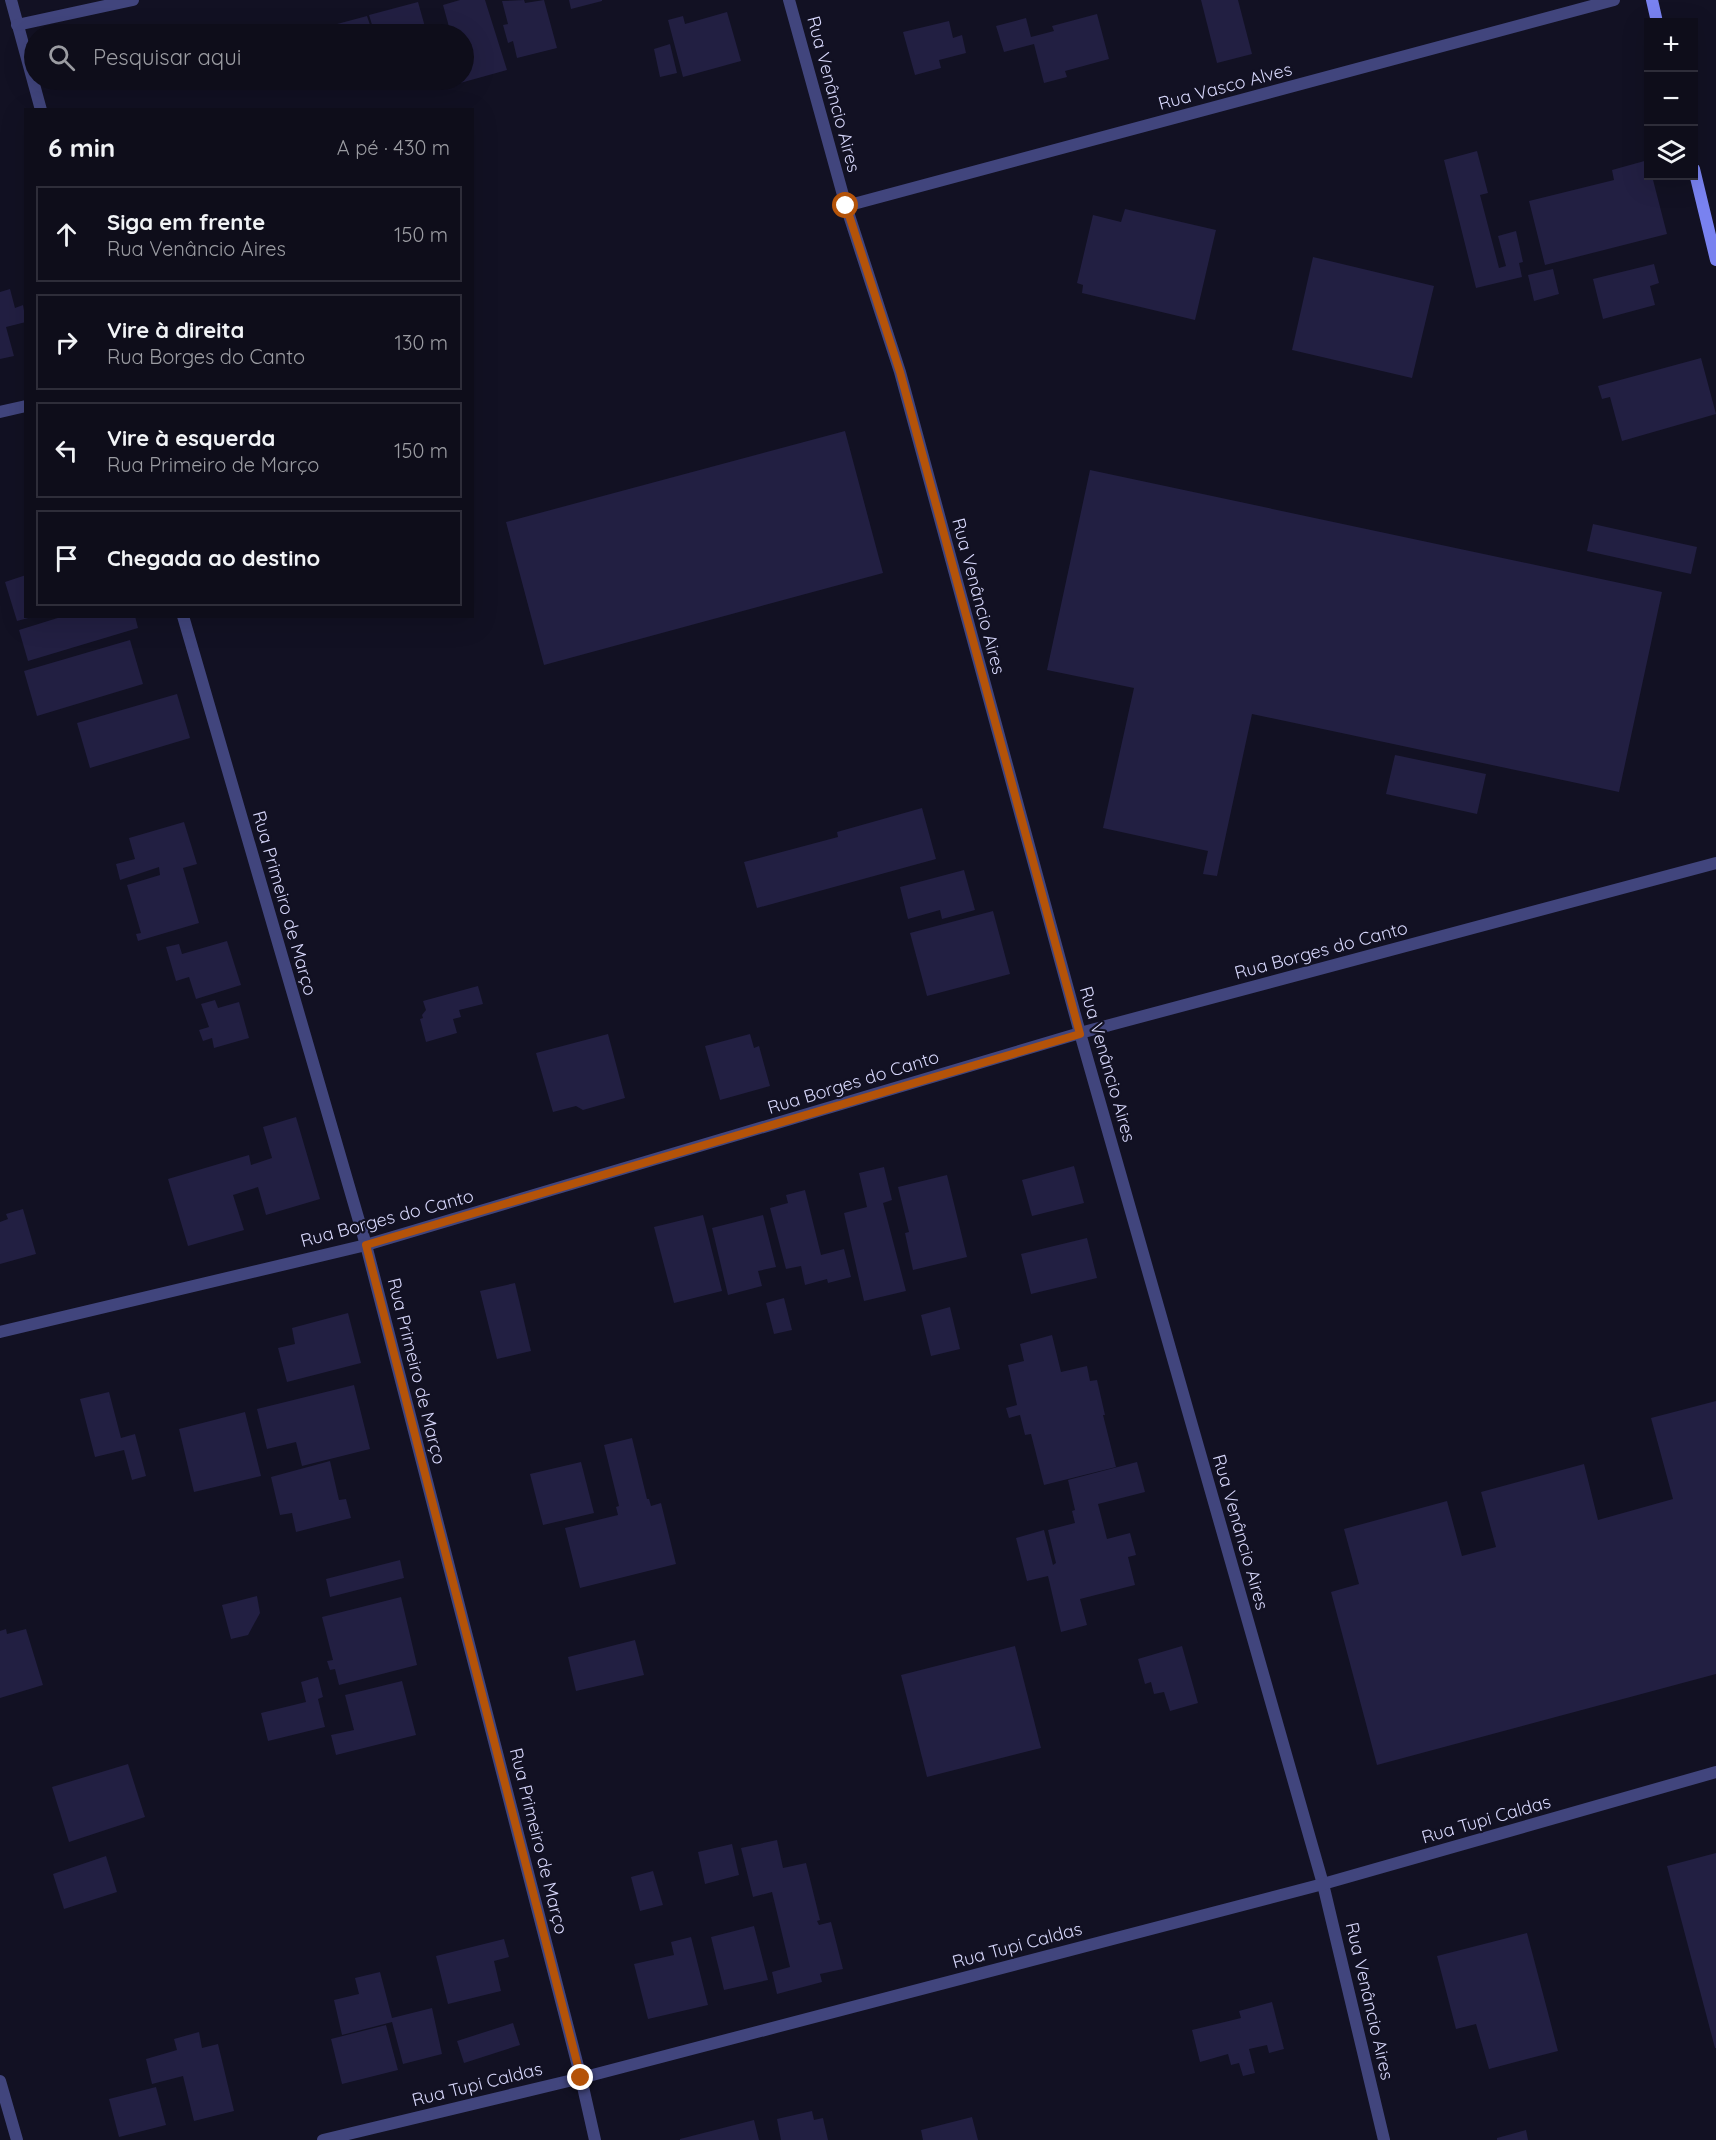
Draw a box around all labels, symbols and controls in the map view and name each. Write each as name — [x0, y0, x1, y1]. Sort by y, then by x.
street label: Rua Venâncio Aires — [802, 13, 866, 175]
map controls — [1644, 18, 1698, 180]
button: + — [1644, 18, 1698, 72]
search box — [24, 24, 474, 90]
icon: search — [45, 41, 78, 74]
text: Pesquisar aqui — [93, 43, 241, 71]
street label: Rua Vasco Alves — [1156, 57, 1294, 115]
button: − — [1644, 72, 1698, 126]
button: layers — [1644, 126, 1698, 180]
text: 6 min — [48, 131, 115, 164]
text: A pé · 430 m — [337, 135, 450, 160]
route start — [832, 192, 858, 218]
text: Siga em frente — [107, 208, 265, 236]
icon: ahead — [50, 218, 83, 251]
text: 150 m — [394, 222, 448, 247]
text: Rua Venâncio Aires — [107, 236, 286, 261]
text: Vire à direita — [107, 316, 244, 344]
icon: right — [50, 326, 83, 359]
text: 130 m — [395, 330, 448, 355]
text: Rua Borges do Canto — [107, 344, 305, 369]
text: Vire à esquerda — [107, 424, 275, 452]
icon: left — [50, 434, 83, 467]
text: 150 m — [394, 438, 448, 463]
text: Rua Primeiro de Março — [107, 452, 319, 477]
street label: Rua Venâncio Aires — [947, 515, 1011, 677]
icon: arrive — [50, 542, 83, 575]
text: Chegada ao destino — [107, 544, 320, 572]
street label: Rua Primeiro de Março — [248, 808, 322, 998]
street label: Rua Borges do Canto — [1232, 916, 1410, 984]
street label: Rua Venâncio Aires — [1075, 983, 1141, 1145]
street label: Rua Borges do Canto — [764, 1045, 942, 1119]
street label: Rua Borges do Canto — [298, 1184, 476, 1252]
street label: Rua Primeiro de Março — [383, 1275, 451, 1467]
street label: Rua Venâncio Aires — [1208, 1451, 1274, 1613]
street label: Rua Primeiro de Março — [505, 1745, 573, 1937]
street label: Rua Tupi Caldas — [1419, 1790, 1553, 1848]
street label: Rua Tupi Caldas — [950, 1917, 1084, 1973]
street label: Rua Venâncio Aires — [1341, 1920, 1399, 2082]
street label: Rua Tupi Caldas — [409, 2057, 545, 2111]
route end — [567, 2064, 593, 2090]

